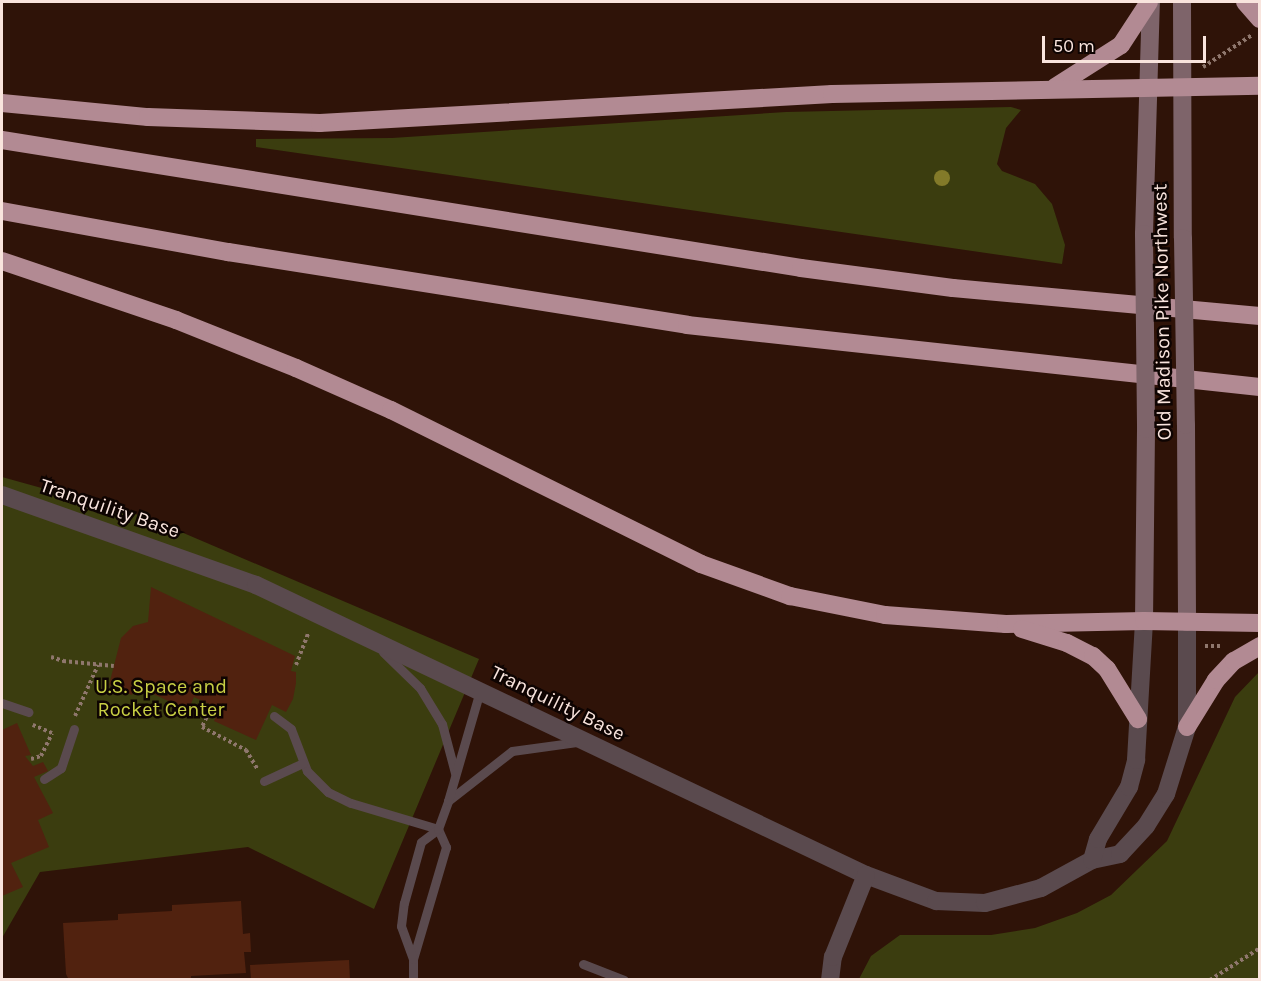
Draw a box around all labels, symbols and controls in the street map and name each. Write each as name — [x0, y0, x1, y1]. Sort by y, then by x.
scale bar — [1045, 24, 1208, 62]
text: 50 m — [1053, 35, 1095, 57]
street label: Old Madison Pike Northwest — [1148, 183, 1176, 441]
street label: Tranquility Base — [37, 473, 183, 543]
street label: Tranquility Base — [487, 660, 629, 746]
park label: U.S. Space and Rocket Center — [95, 674, 227, 721]

